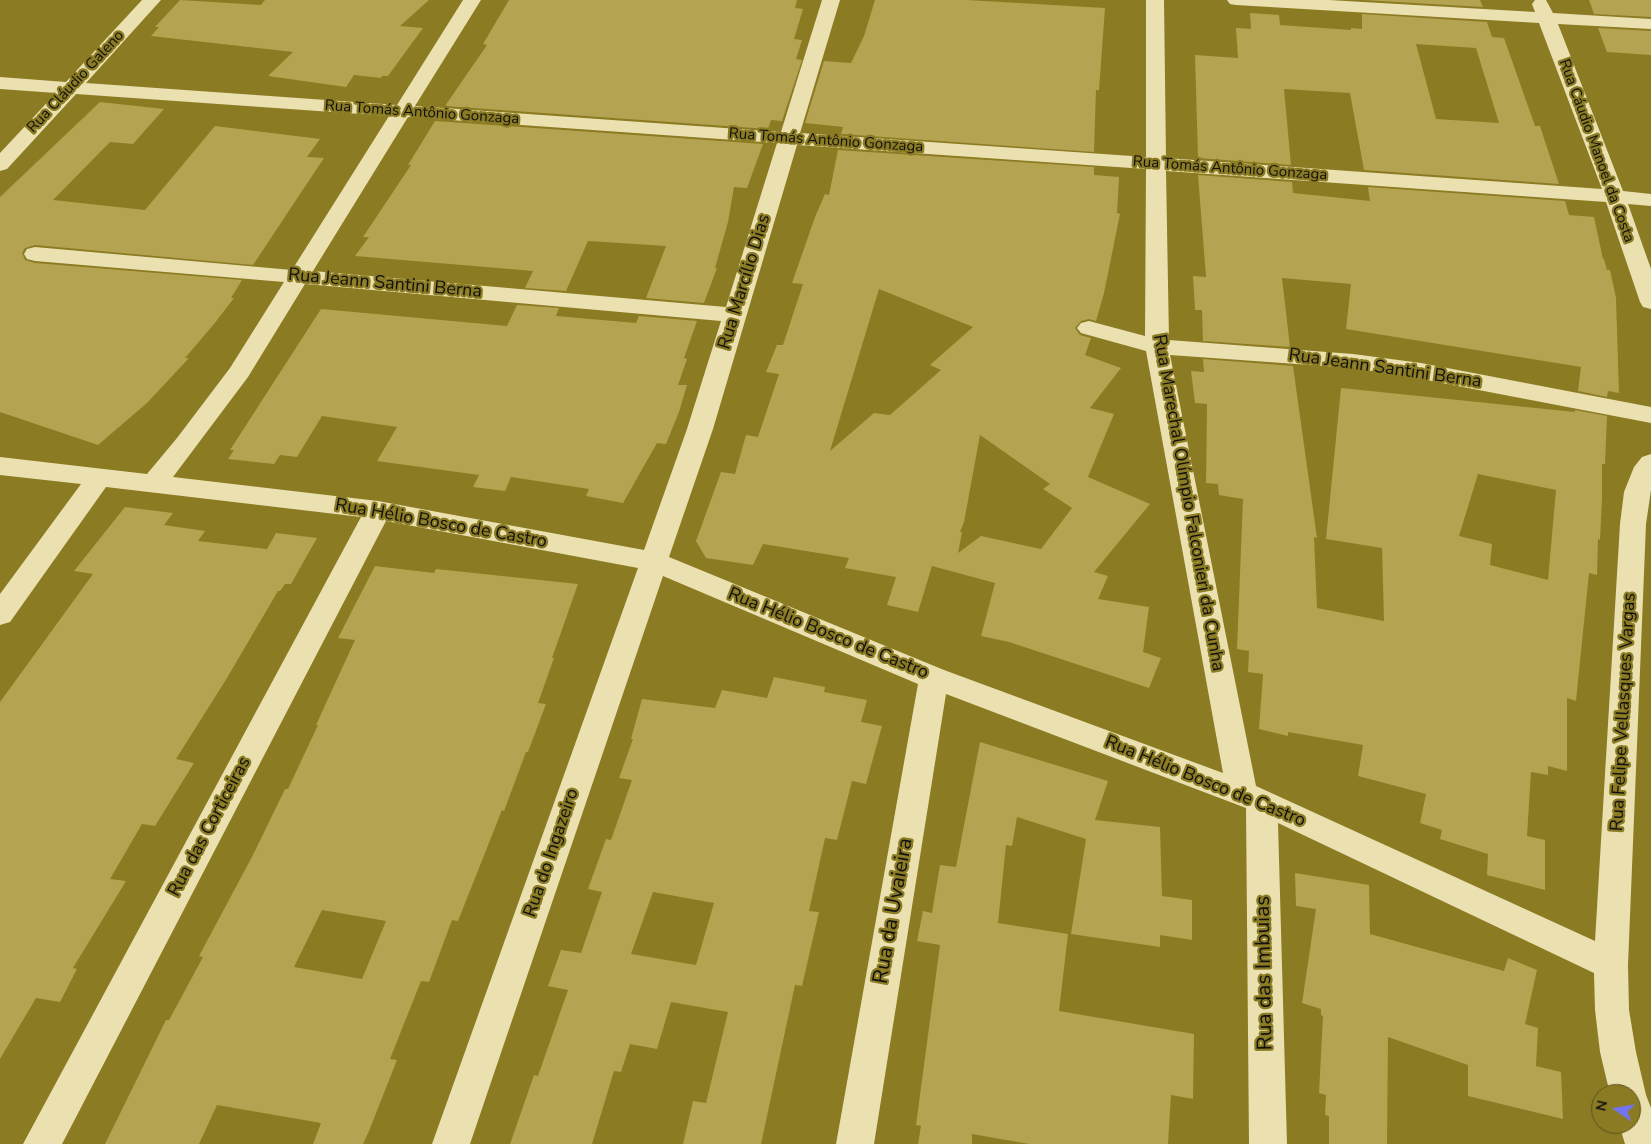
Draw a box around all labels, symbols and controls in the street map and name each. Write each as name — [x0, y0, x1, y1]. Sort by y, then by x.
street label: Rua Cláudio Galeno — [24, 27, 128, 137]
street label: Rua Cáudio Manoel da Costa — [1554, 57, 1638, 245]
street label: Rua Tomás Antônio Gonzaga — [324, 97, 520, 129]
street label: Rua Tomás Antônio Gonzaga — [728, 125, 924, 157]
street label: Rua Tomás Antônio Gonzaga — [1132, 153, 1328, 185]
street label: Rua Marcílio Dias — [714, 212, 776, 352]
street label: Rua Jeann Santini Berna — [287, 265, 483, 303]
street label: Rua Marechal Olímpio Falconieri da Cunha — [1148, 333, 1228, 673]
street label: Rua Jeann Santini Berna — [1287, 345, 1483, 393]
street label: Rua Hélio Bosco de Castro — [333, 495, 549, 553]
street label: Rua Hélio Bosco de Castro — [724, 584, 932, 684]
street label: Rua Felipe Vellasques Vargas — [1607, 592, 1641, 832]
street label: Rua Hélio Bosco de Castro — [1101, 732, 1309, 832]
street label: Rua das Corticeiras — [164, 754, 256, 900]
street label: Rua do Ingazeiro — [520, 786, 584, 920]
street label: Rua da Uvaieira — [869, 836, 919, 986]
street label: Rua das Imbuias — [1251, 895, 1279, 1051]
north arrow — [1591, 1084, 1641, 1134]
text: N — [1591, 1099, 1612, 1113]

